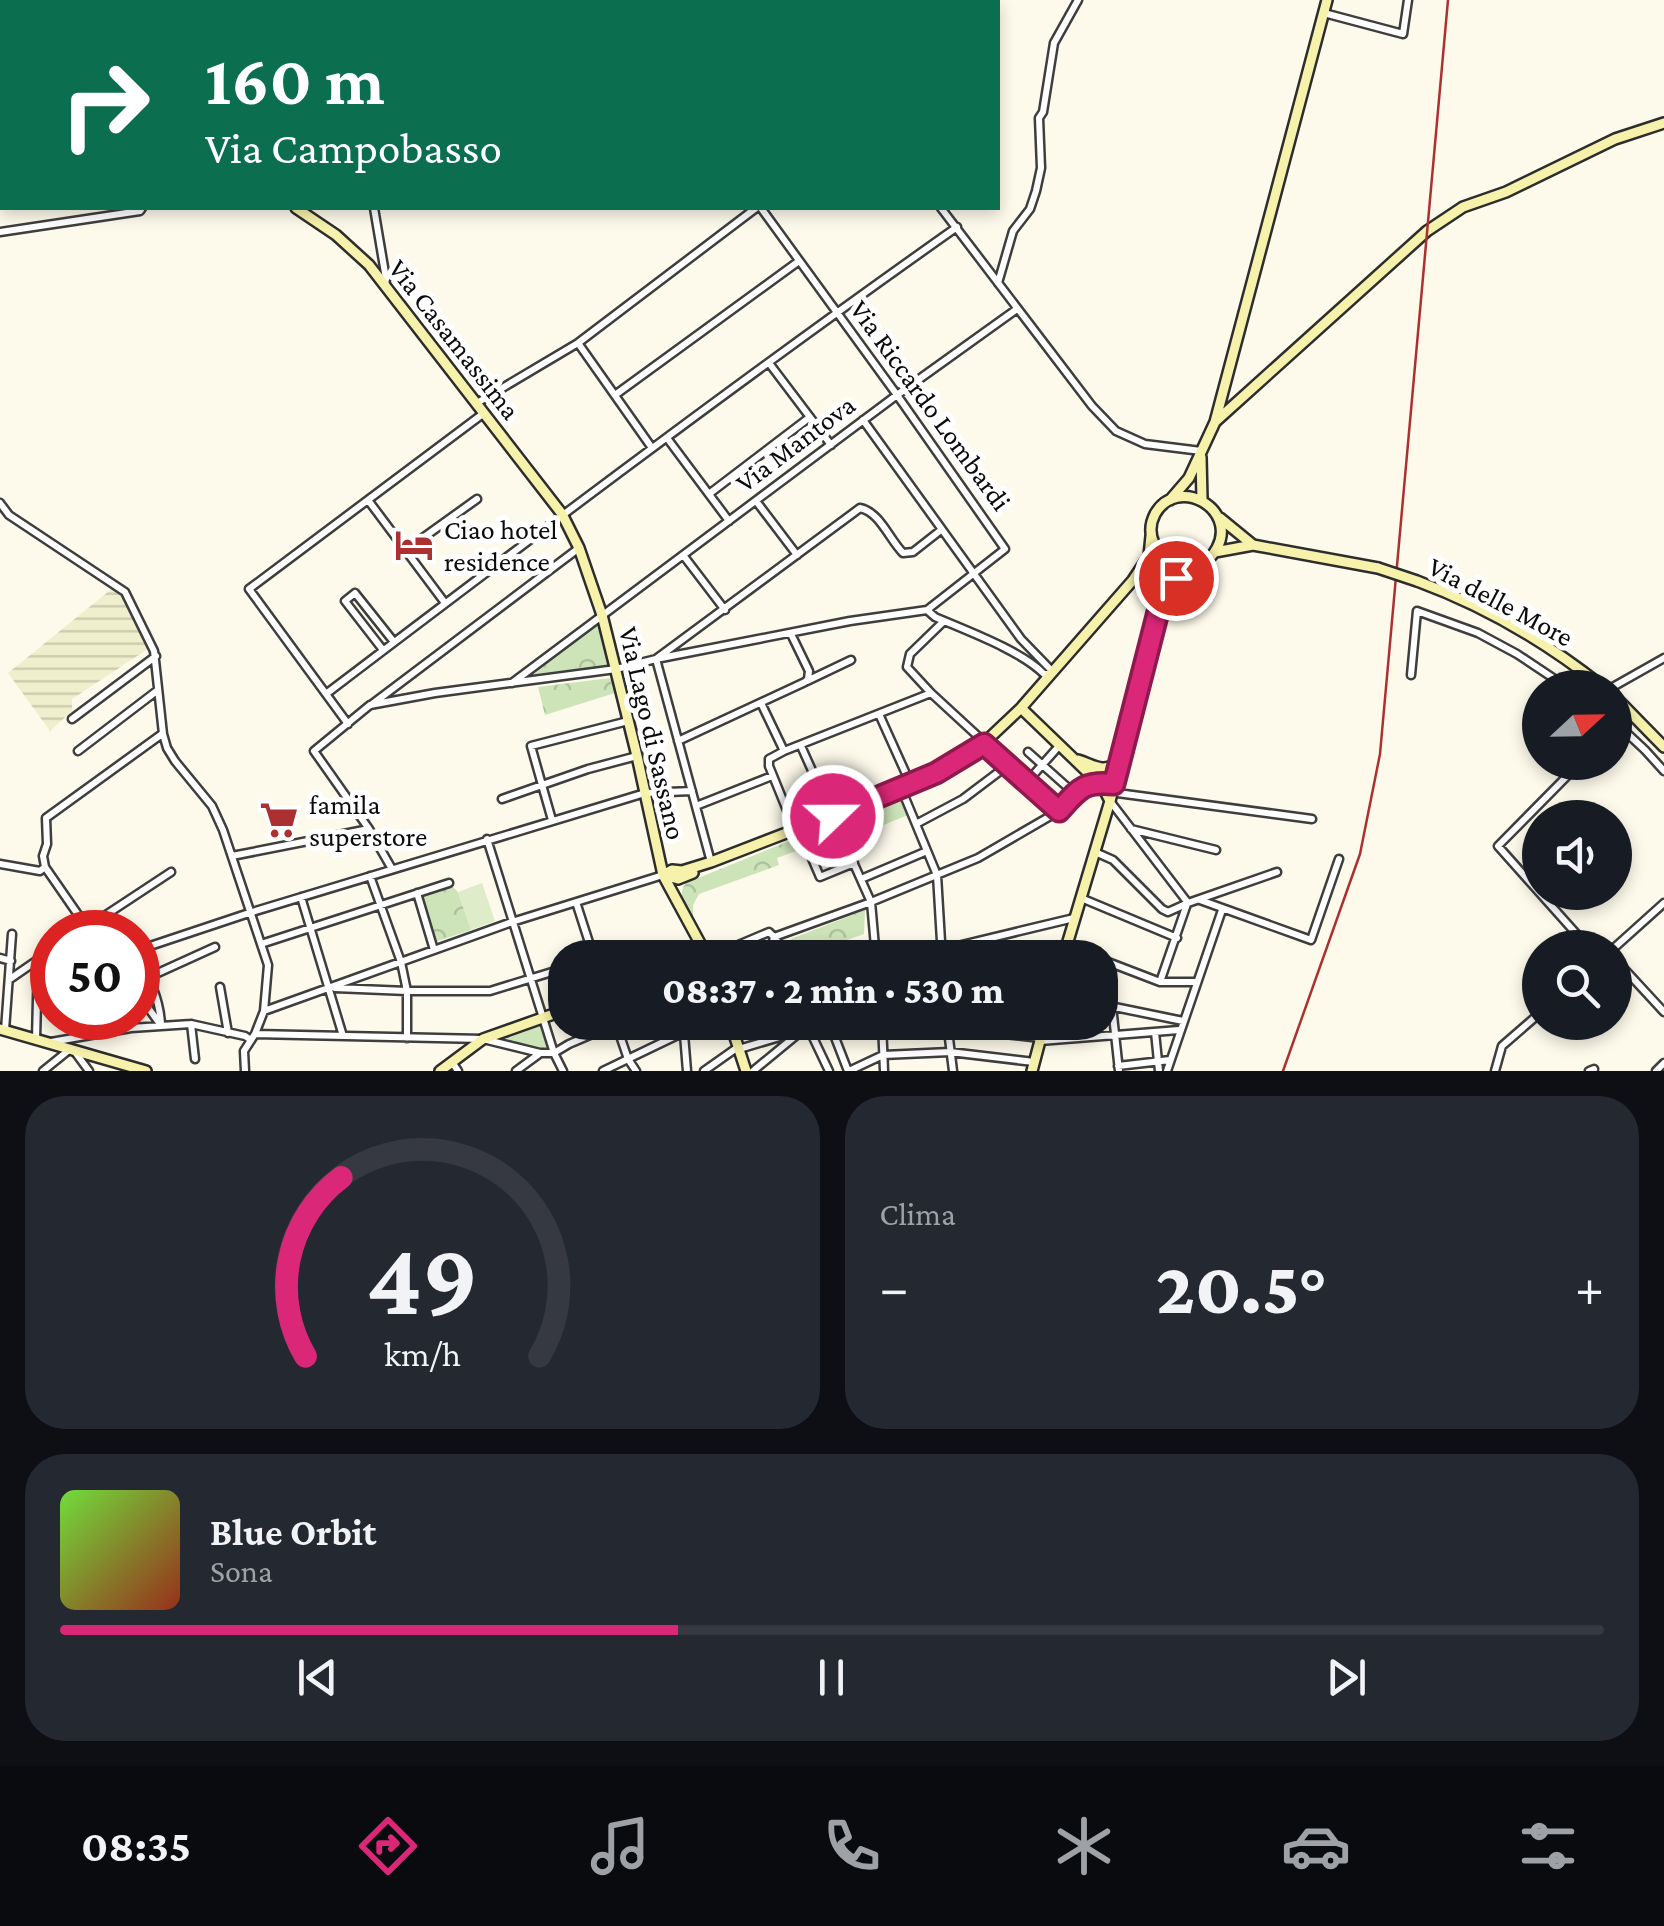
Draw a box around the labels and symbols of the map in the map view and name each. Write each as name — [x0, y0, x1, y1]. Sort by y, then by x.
street label: Via Casamassima — [382, 253, 527, 426]
street label: Via Riccardo Lombardi — [844, 294, 1017, 516]
street label: Via Mantova — [730, 389, 861, 498]
place label: Ciao hotel residence — [444, 514, 558, 577]
hotel icon: Ciao hotel residence — [393, 524, 435, 566]
pin — [1134, 536, 1219, 621]
street label: Via delle More — [1423, 550, 1578, 652]
street label: Via Lago di Sassano — [613, 624, 692, 843]
north arrow — [1522, 670, 1632, 780]
position arrow — [781, 764, 885, 868]
place label: famila superstore — [309, 789, 427, 852]
supermarket icon: famila superstore — [258, 799, 300, 841]
speed limit sign: 50 — [30, 910, 160, 1040]

